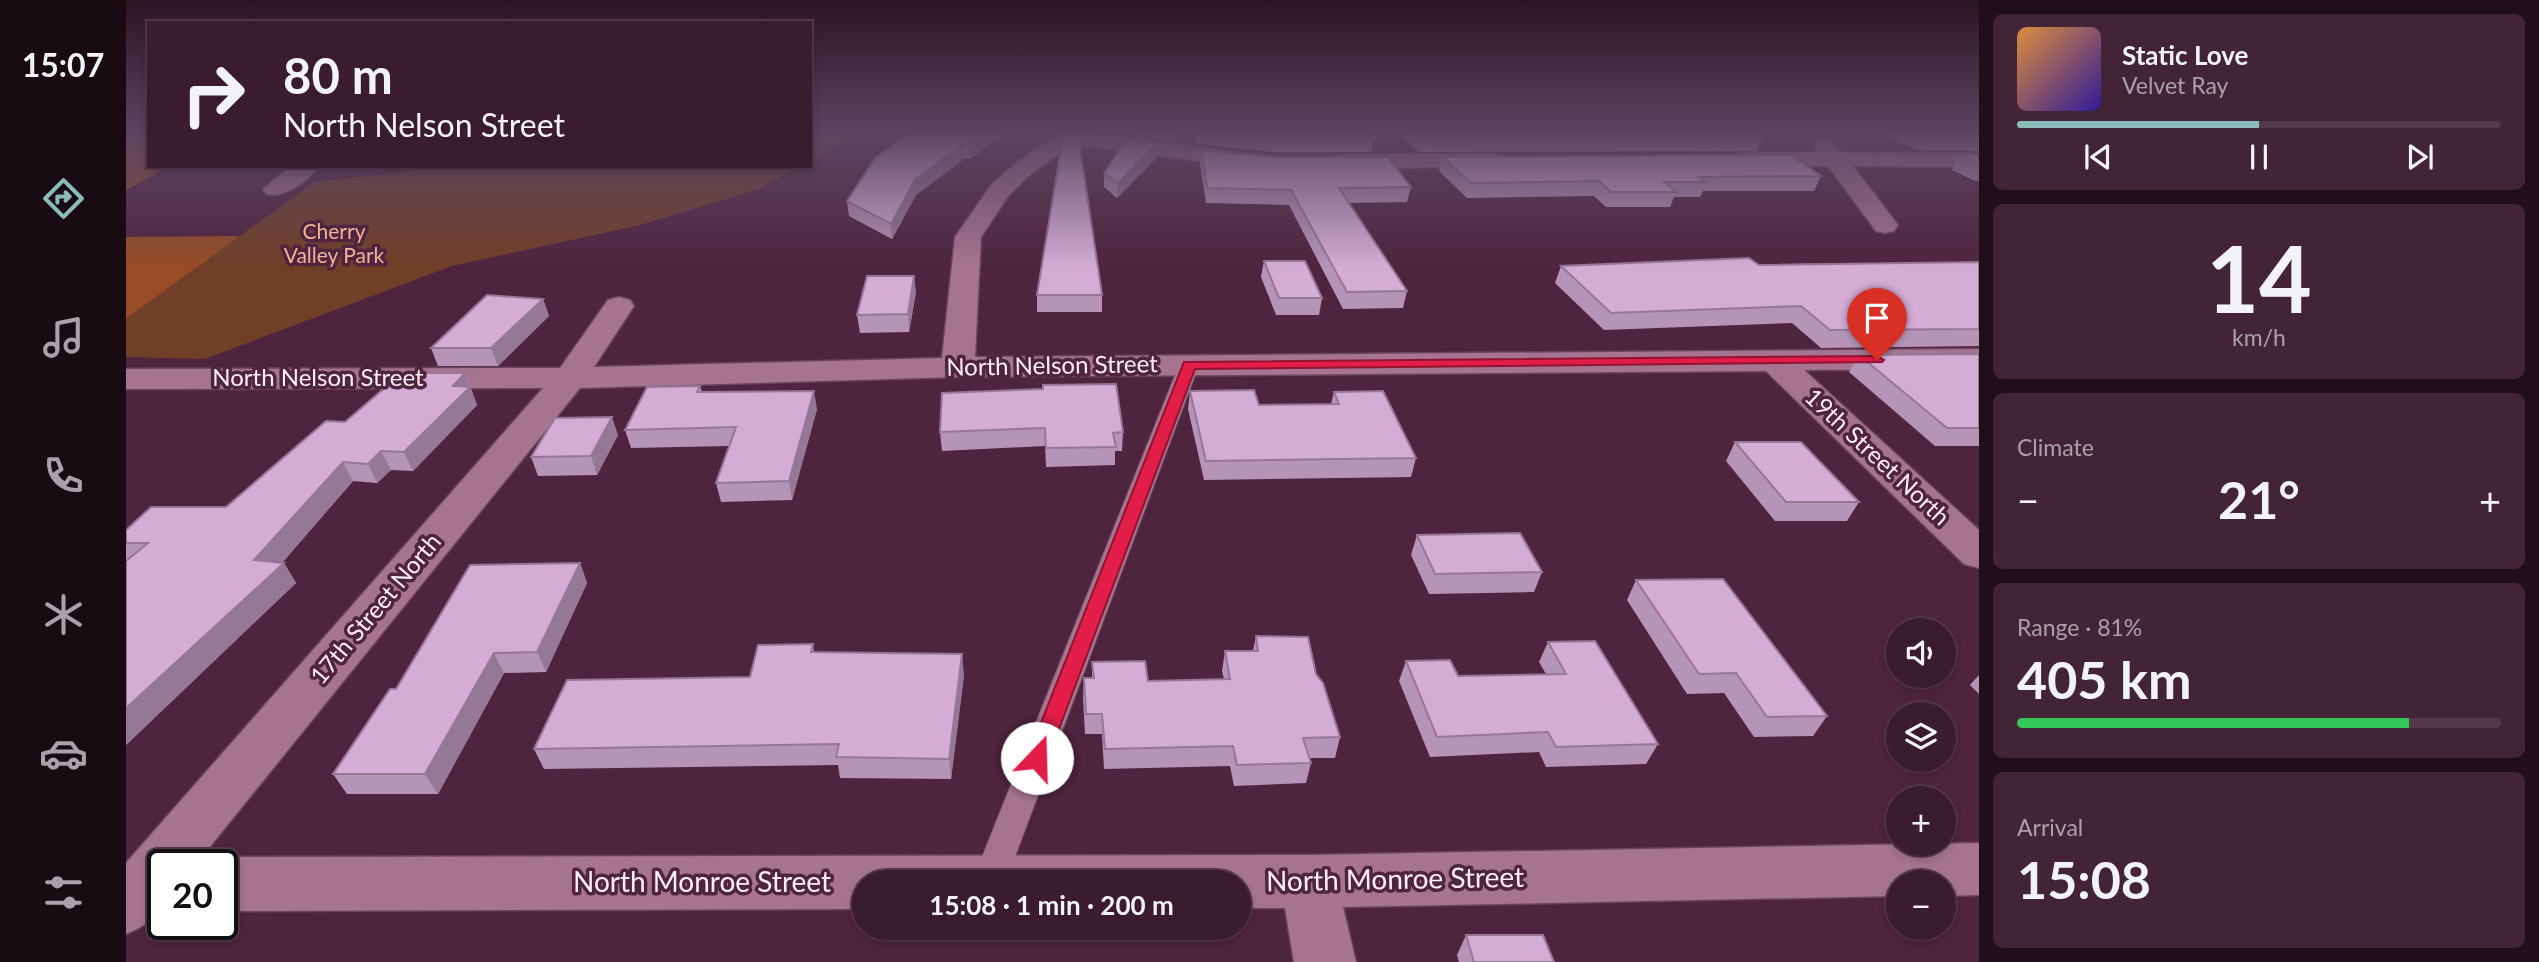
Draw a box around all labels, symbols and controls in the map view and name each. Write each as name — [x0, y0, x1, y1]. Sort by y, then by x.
text: Static Love — [2122, 39, 2249, 71]
text: 15:07 — [22, 45, 104, 84]
text: 80 m — [283, 46, 393, 104]
icon: right — [168, 49, 259, 140]
text: Velvet Ray — [2122, 71, 2228, 99]
text: North Nelson Street — [283, 105, 565, 144]
icon: previous — [2079, 138, 2117, 176]
icon: pause — [2240, 138, 2278, 176]
icon: next — [2401, 138, 2439, 176]
icon: directions — [39, 174, 88, 223]
park label: Cherry Valley Park — [284, 218, 385, 267]
text: 14 — [2206, 223, 2312, 332]
pin — [1847, 288, 1907, 360]
icon: arrive — [1858, 299, 1896, 337]
icon: music — [39, 313, 88, 362]
text: km/h — [2232, 323, 2286, 351]
street label: North Nelson Street — [946, 348, 1158, 381]
street label: North Nelson Street — [212, 362, 424, 391]
street label: 19th Street North — [1800, 381, 1957, 530]
text: Climate — [2017, 433, 2094, 461]
icon: phone — [39, 451, 88, 500]
text: 21° — [2218, 468, 2300, 530]
text: − — [2017, 477, 2039, 523]
text: + — [2479, 477, 2501, 523]
street label: 17th Street North — [303, 527, 446, 689]
icon: climate — [39, 590, 88, 639]
text: Range · 81% — [2017, 613, 2142, 641]
map controls — [1886, 618, 1956, 940]
button: sound — [1886, 618, 1956, 688]
text: 405 km — [2017, 648, 2191, 710]
button: layers — [1886, 702, 1956, 772]
position arrow — [1000, 721, 1074, 795]
icon: car — [39, 729, 88, 778]
button: + — [1886, 786, 1956, 856]
text: Arrival — [2017, 813, 2083, 841]
text: 15:08 — [2017, 848, 2151, 910]
speed limit sign: 20 — [147, 849, 238, 940]
street label: North Monroe Street — [1266, 859, 1524, 897]
street label: North Monroe Street — [573, 864, 831, 898]
icon: filters — [39, 868, 88, 917]
button: − — [1886, 870, 1956, 940]
text: 15:08 · 1 min · 200 m — [929, 889, 1174, 921]

